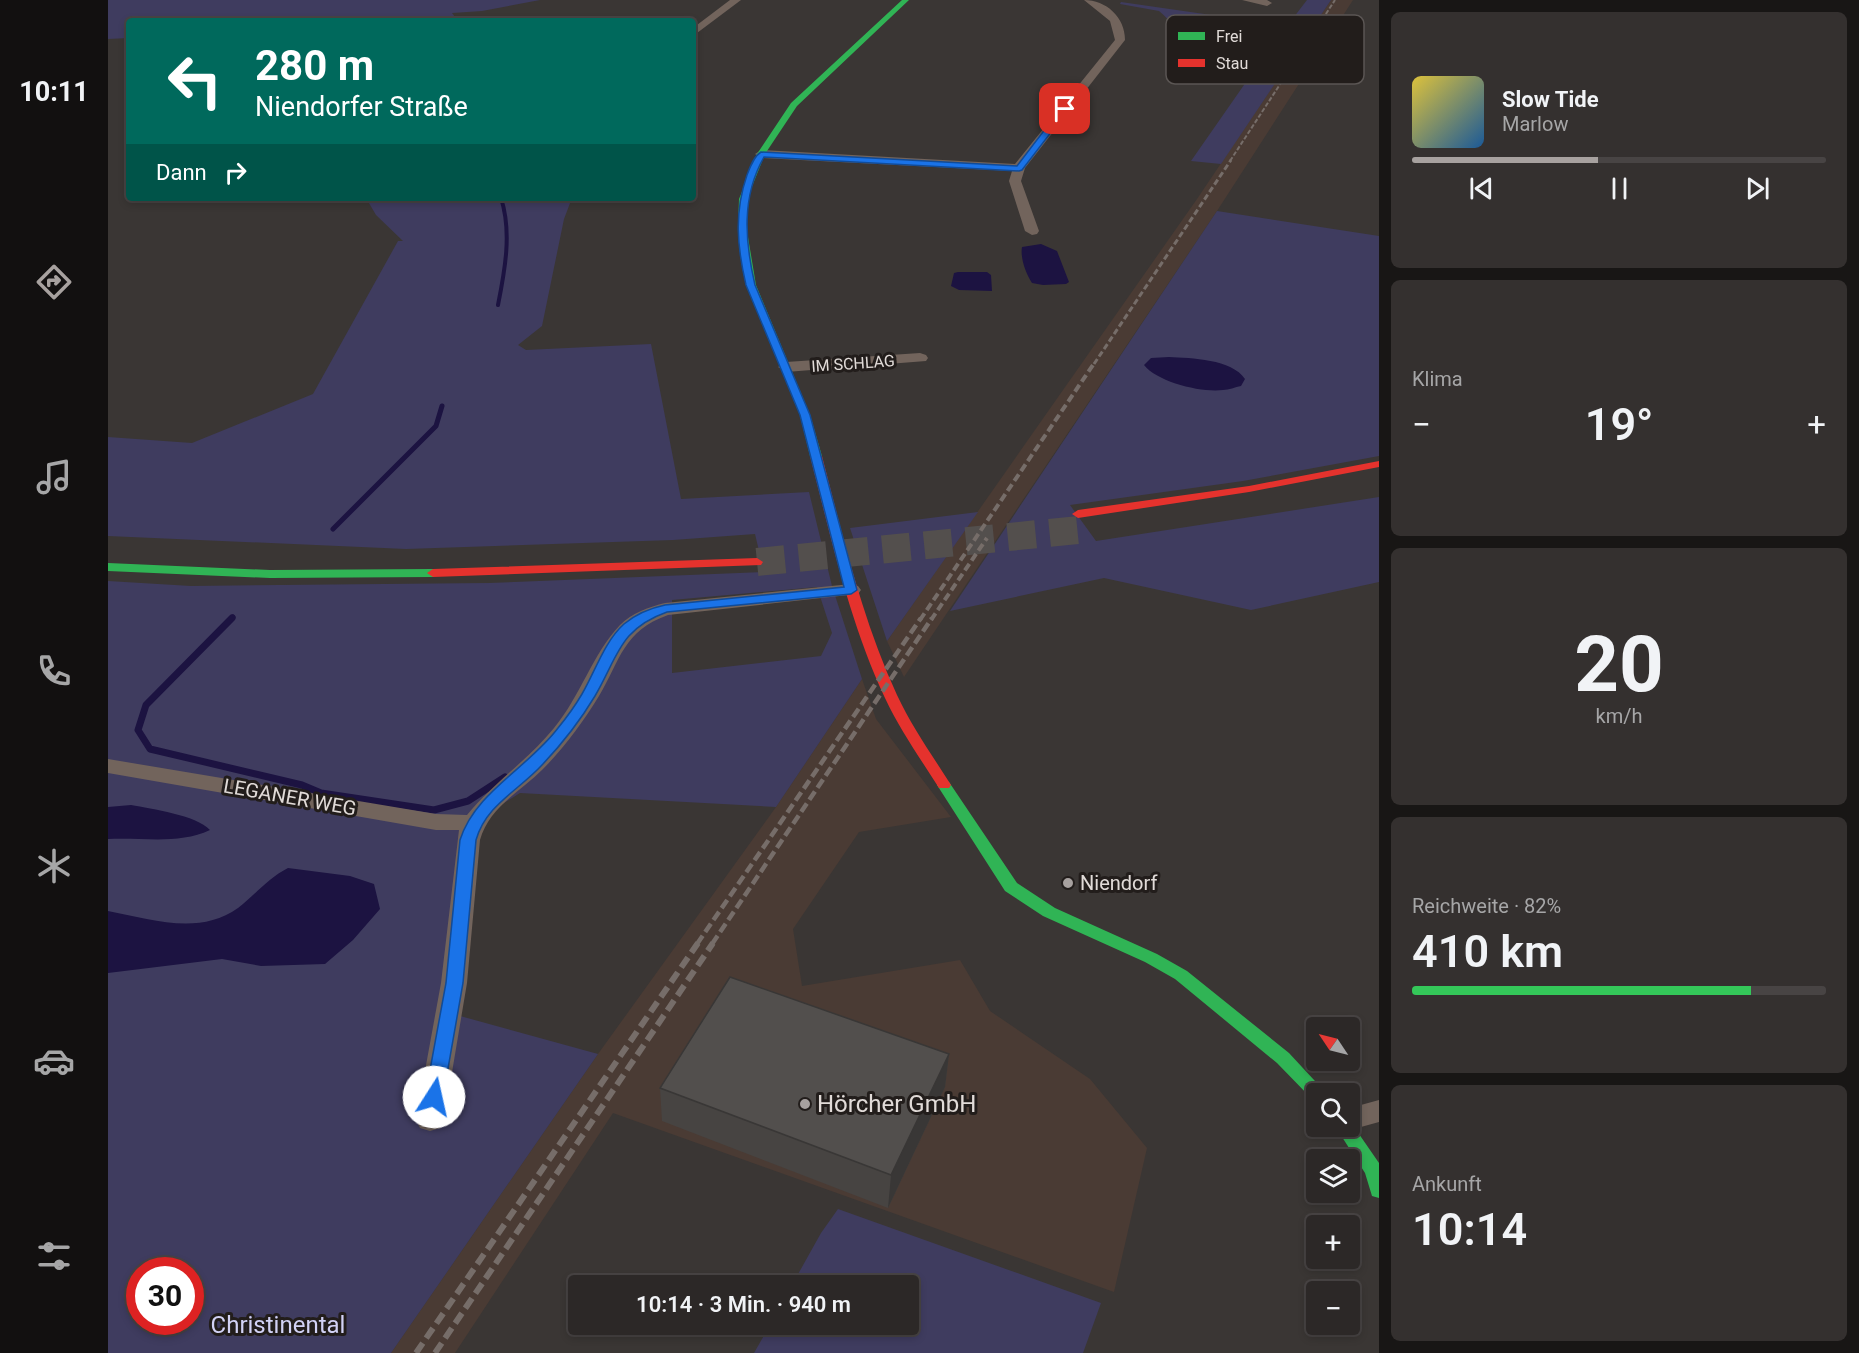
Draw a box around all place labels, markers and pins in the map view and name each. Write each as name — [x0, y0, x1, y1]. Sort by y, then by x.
pin — [1039, 83, 1090, 134]
place label: Niendorf — [1080, 871, 1157, 895]
marker: Niendorf — [1061, 876, 1075, 890]
place label: Hörcher GmbH — [817, 1090, 976, 1118]
marker: Hörcher GmbH — [798, 1097, 812, 1111]

